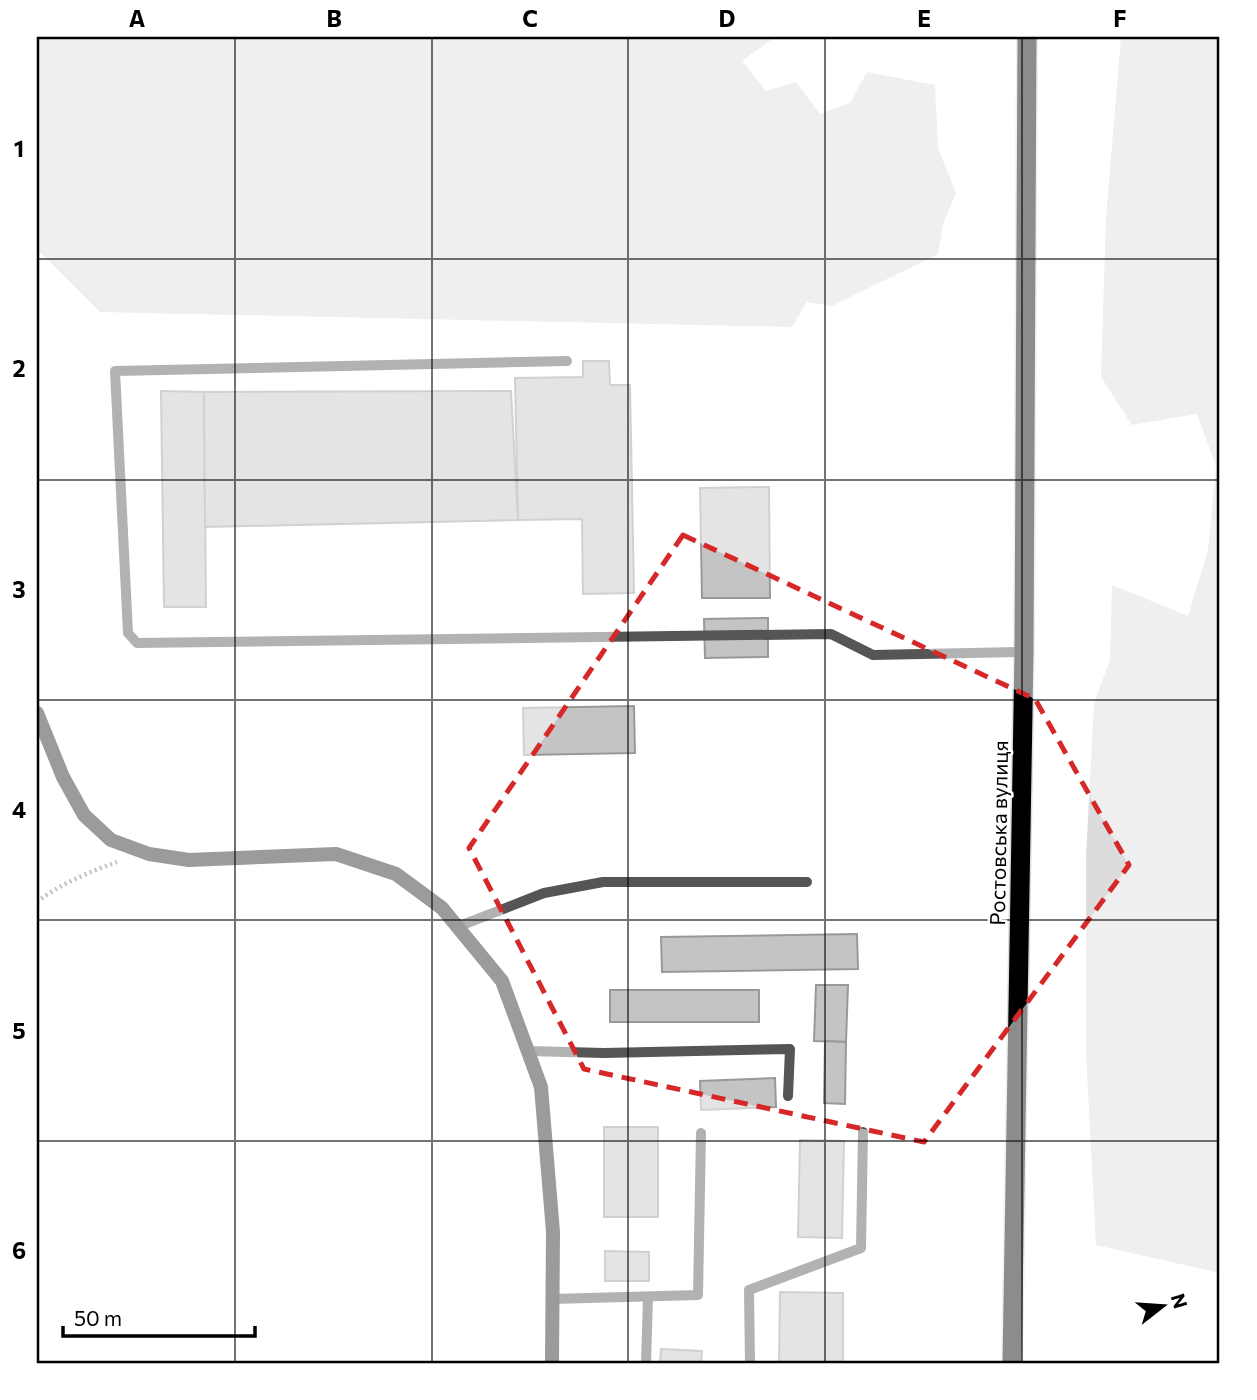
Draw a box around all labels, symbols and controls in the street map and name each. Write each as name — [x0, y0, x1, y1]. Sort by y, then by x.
text: A — [129, 4, 146, 32]
text: B — [326, 4, 342, 32]
text: C — [522, 4, 538, 32]
text: D — [719, 4, 736, 32]
text: E — [917, 4, 931, 32]
text: F — [1113, 4, 1127, 32]
text: 1 — [14, 134, 24, 162]
text: 2 — [12, 354, 26, 382]
text: 3 — [12, 575, 26, 603]
street label: Ростовська вулиця — [984, 740, 1012, 926]
text: 4 — [12, 795, 26, 823]
text: 5 — [12, 1016, 26, 1044]
text: 6 — [12, 1236, 26, 1264]
north arrow — [1128, 1270, 1198, 1340]
text: N — [1167, 1291, 1193, 1311]
scale bar — [63, 1295, 256, 1339]
text: 50 m — [74, 1305, 122, 1330]

